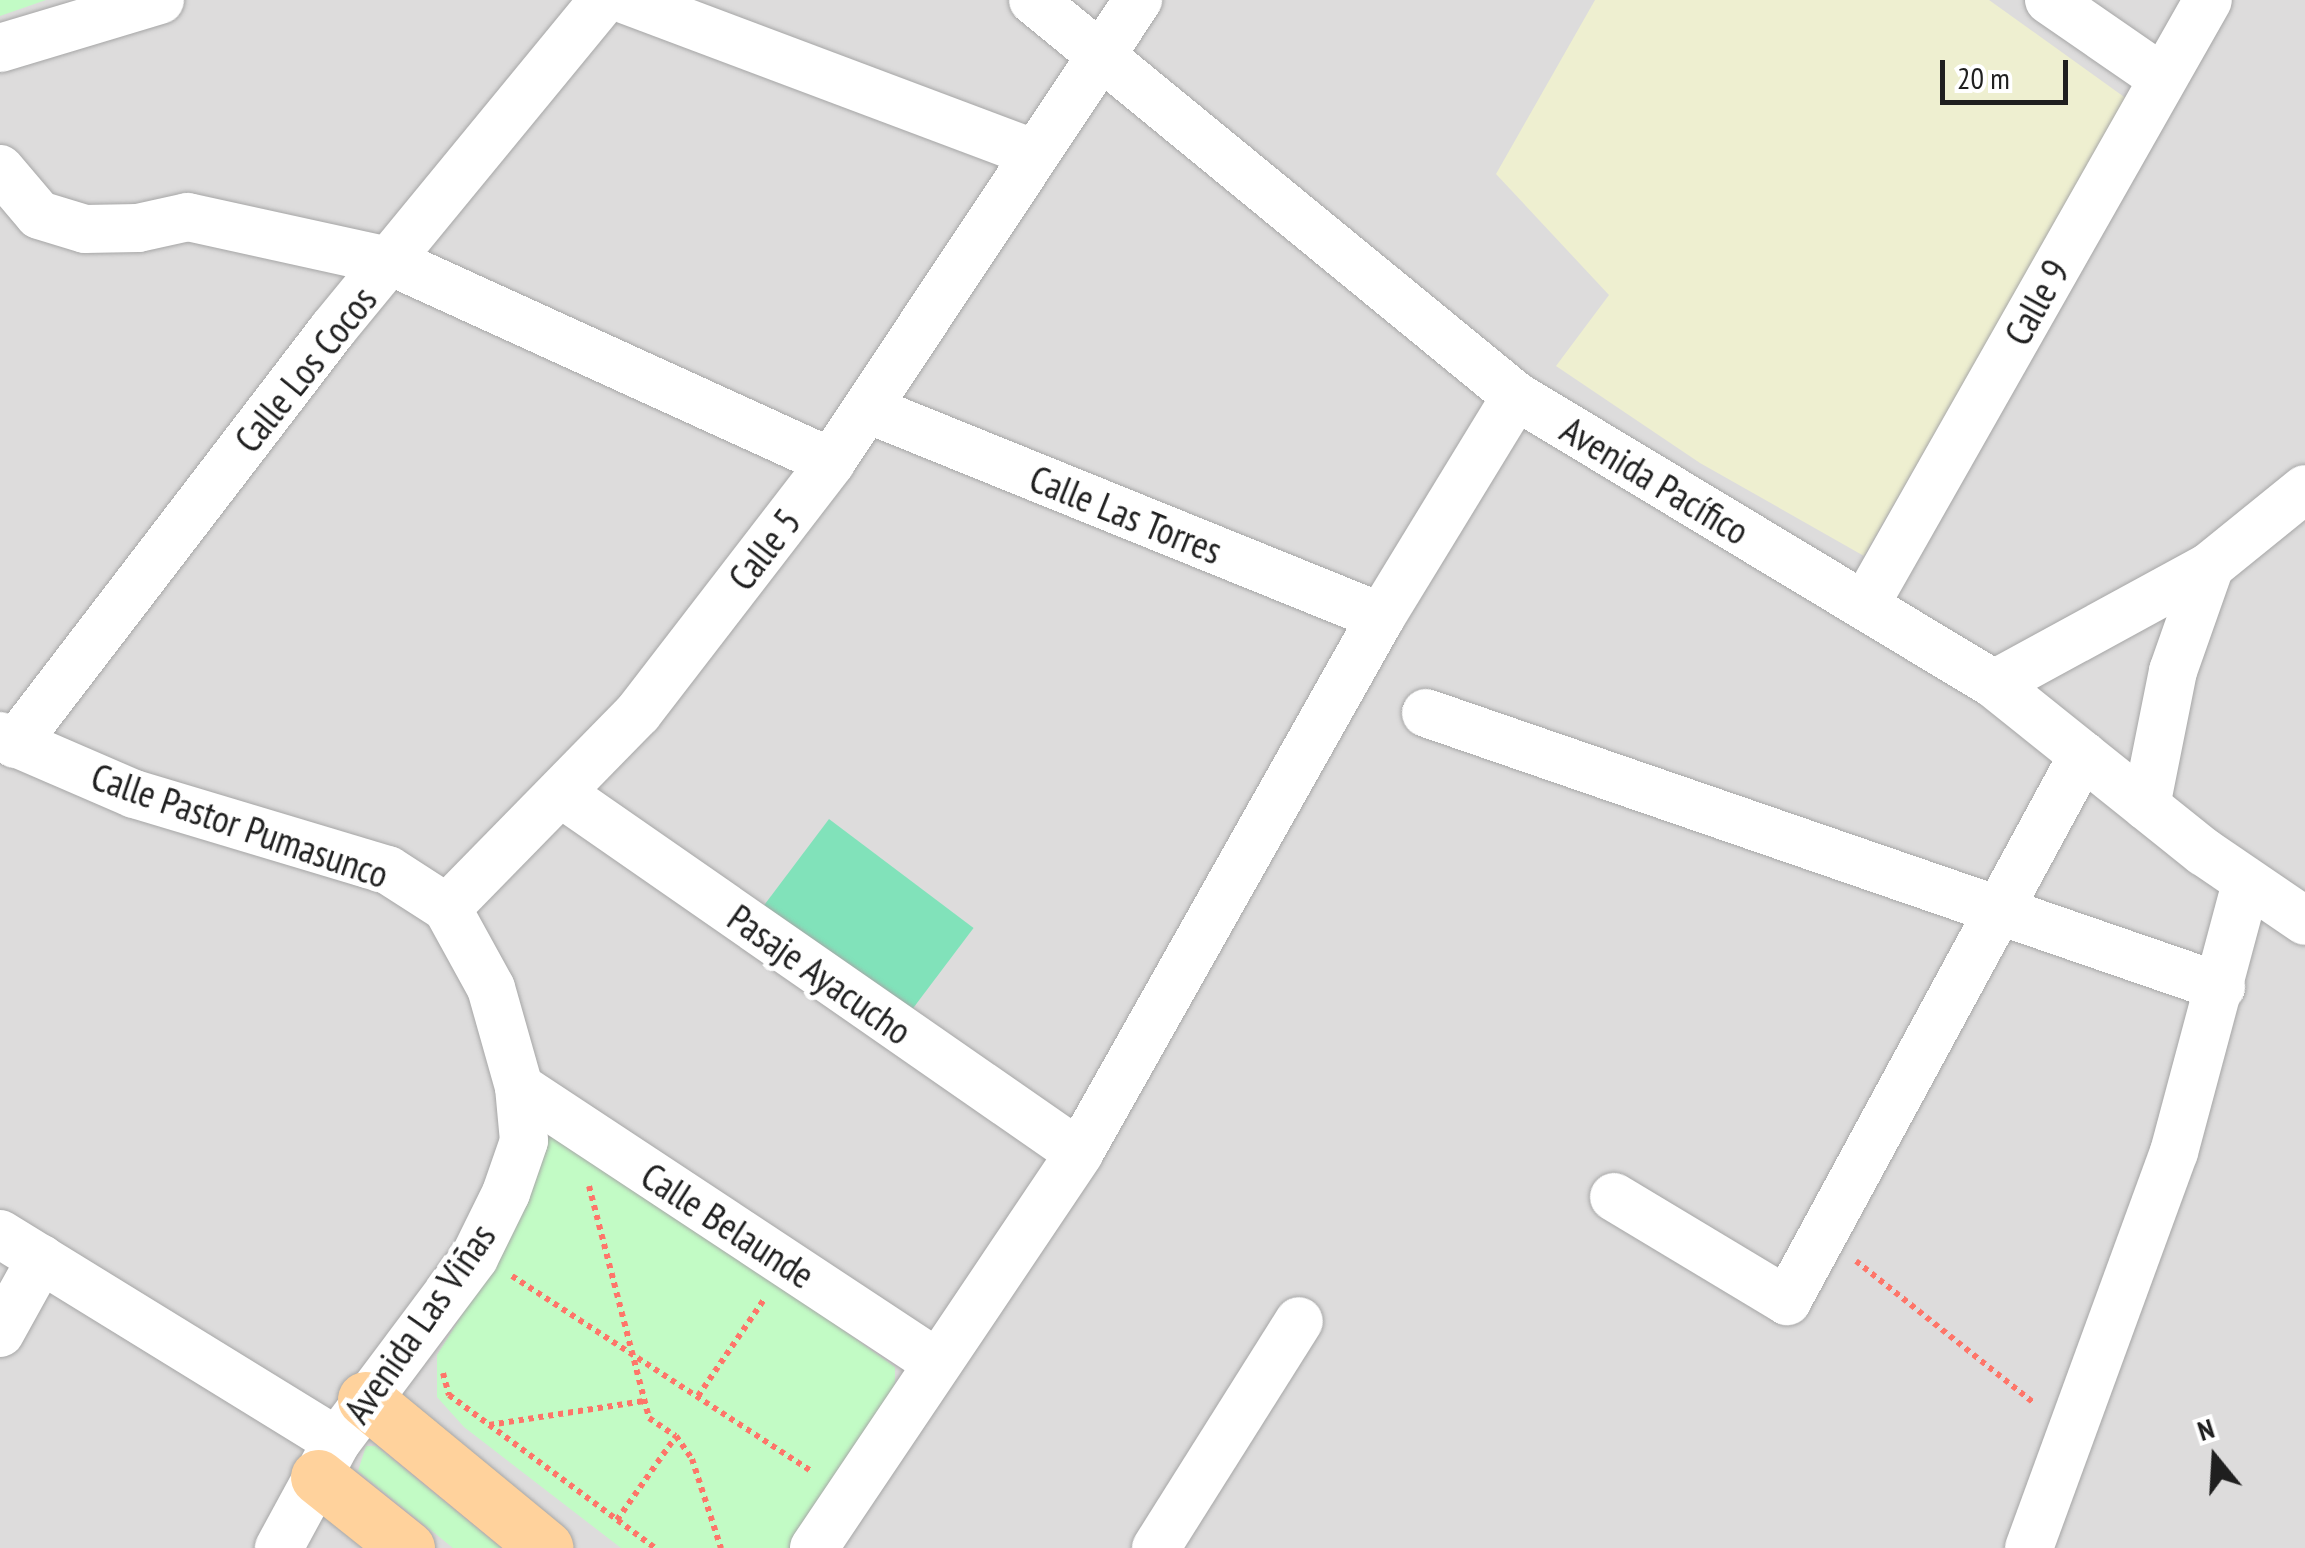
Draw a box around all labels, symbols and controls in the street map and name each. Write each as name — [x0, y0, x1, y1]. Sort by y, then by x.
scale bar — [1945, 40, 2072, 102]
text: 20 m — [1957, 58, 2010, 97]
street label: Calle 9 — [1994, 251, 2078, 353]
street label: Calle Los Cocos — [224, 277, 386, 461]
street label: Avenida Pacífico — [1553, 406, 1757, 554]
street label: Calle Las Torres — [1023, 455, 1229, 573]
street label: Calle 5 — [718, 499, 810, 599]
street label: Calle Pastor Pumasunco — [86, 753, 394, 897]
street label: Pasaje Ayacucho — [719, 894, 921, 1054]
street label: Calle Belaunde — [633, 1152, 823, 1298]
street label: Avenida Las Viñas — [333, 1214, 505, 1432]
north arrow — [2165, 1408, 2265, 1508]
text: N — [2193, 1409, 2218, 1449]

